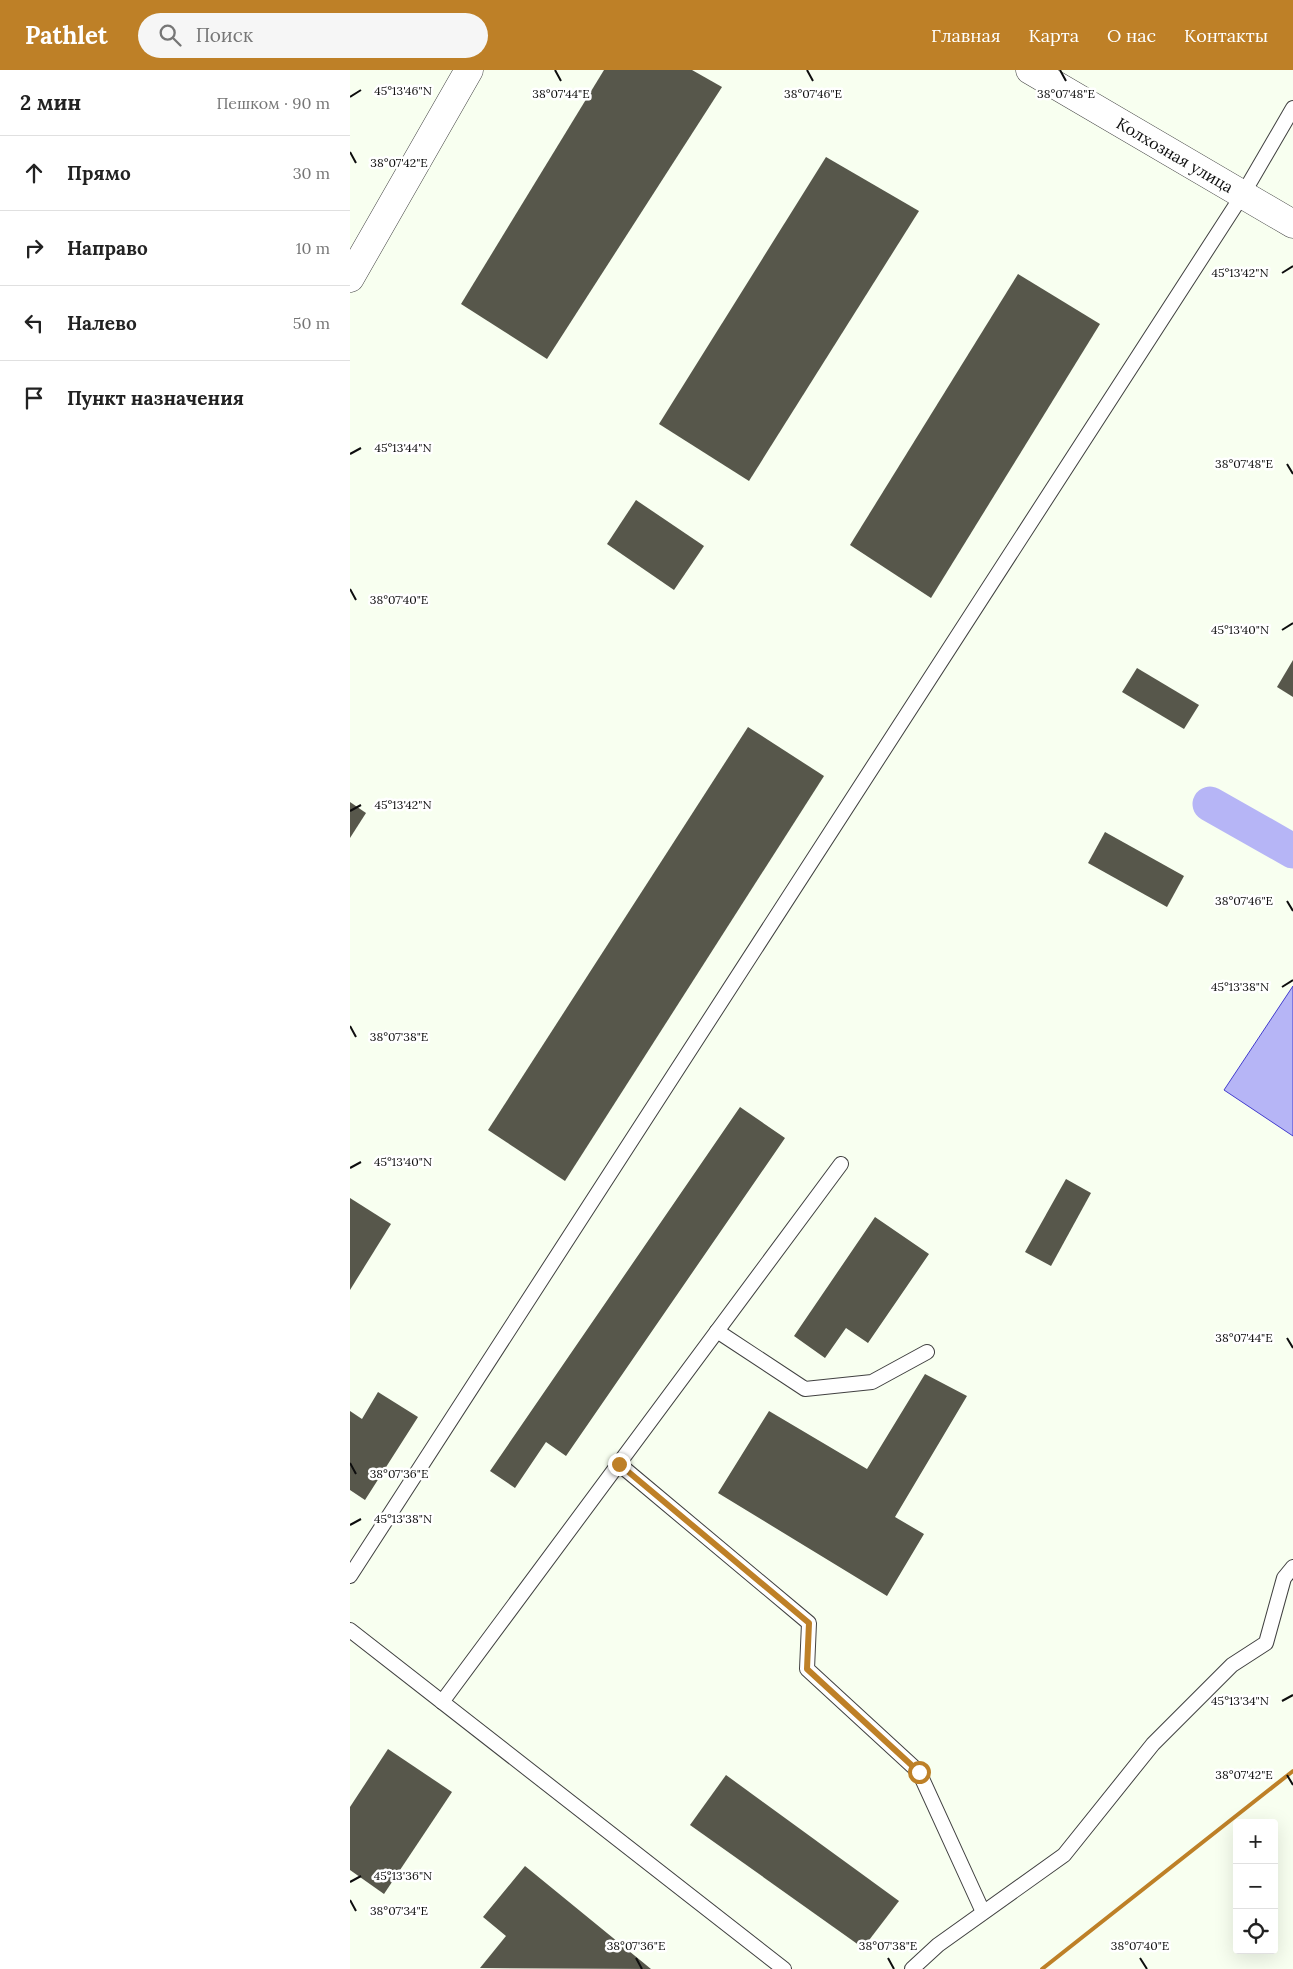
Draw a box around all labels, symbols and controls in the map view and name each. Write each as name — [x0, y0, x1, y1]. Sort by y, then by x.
search box — [138, 13, 488, 58]
text: Pathlet — [25, 20, 108, 51]
icon: search — [156, 21, 184, 49]
text: Поиск — [196, 23, 253, 47]
text: Главная — [931, 24, 1000, 47]
text: Карта — [1028, 24, 1079, 47]
text: О нас — [1107, 24, 1156, 47]
text: Контакты — [1184, 24, 1268, 47]
text: 45°13'46"N — [374, 83, 432, 98]
text: 38°07'44"E — [532, 86, 590, 101]
text: 38°07'46"E — [784, 86, 842, 101]
text: 38°07'48"E — [1037, 86, 1095, 101]
text: 2 мин — [20, 89, 81, 116]
text: Пешком · 90 m — [216, 93, 330, 113]
street label: Колхозная улица — [1113, 113, 1237, 197]
text: 38°07'42"E — [370, 155, 428, 170]
icon: ahead — [20, 159, 48, 187]
text: Прямо — [67, 161, 131, 185]
text: 30 m — [293, 163, 330, 183]
icon: right — [20, 234, 48, 262]
text: Направо — [67, 236, 148, 260]
text: 10 m — [296, 238, 330, 258]
text: 45°13'42"N — [1211, 265, 1269, 280]
icon: left — [20, 309, 48, 337]
text: Налево — [67, 311, 137, 335]
text: 50 m — [293, 313, 330, 333]
icon: arrive — [20, 384, 48, 412]
text: Пункт назначения — [67, 386, 244, 410]
text: 45°13'44"N — [374, 440, 432, 455]
text: 38°07'48"E — [1215, 456, 1273, 471]
text: 38°07'40"E — [370, 592, 428, 607]
text: 45°13'40"N — [1211, 622, 1269, 637]
text: 45°13'42"N — [374, 797, 432, 812]
text: 38°07'46"E — [1215, 893, 1273, 908]
text: 45°13'38"N — [1211, 979, 1269, 994]
text: 38°07'38"E — [370, 1029, 428, 1044]
text: 45°13'40"N — [374, 1154, 432, 1169]
text: 38°07'44"E — [1215, 1330, 1273, 1345]
route end — [608, 1453, 631, 1476]
text: 38°07'36"E — [370, 1466, 428, 1481]
text: 45°13'38"N — [374, 1511, 432, 1526]
text: 45°13'34"N — [1211, 1693, 1269, 1708]
route start — [908, 1761, 931, 1784]
text: 38°07'42"E — [1215, 1767, 1273, 1782]
map controls — [1233, 1819, 1278, 1954]
button: + — [1233, 1819, 1278, 1864]
button: − — [1233, 1864, 1278, 1909]
text: 45°13'36"N — [374, 1868, 432, 1883]
text: 38°07'34"E — [370, 1903, 428, 1918]
button: locate — [1233, 1909, 1278, 1954]
text: 38°07'36"E — [607, 1938, 665, 1953]
text: 38°07'38"E — [859, 1938, 917, 1953]
text: 38°07'40"E — [1111, 1938, 1169, 1953]

